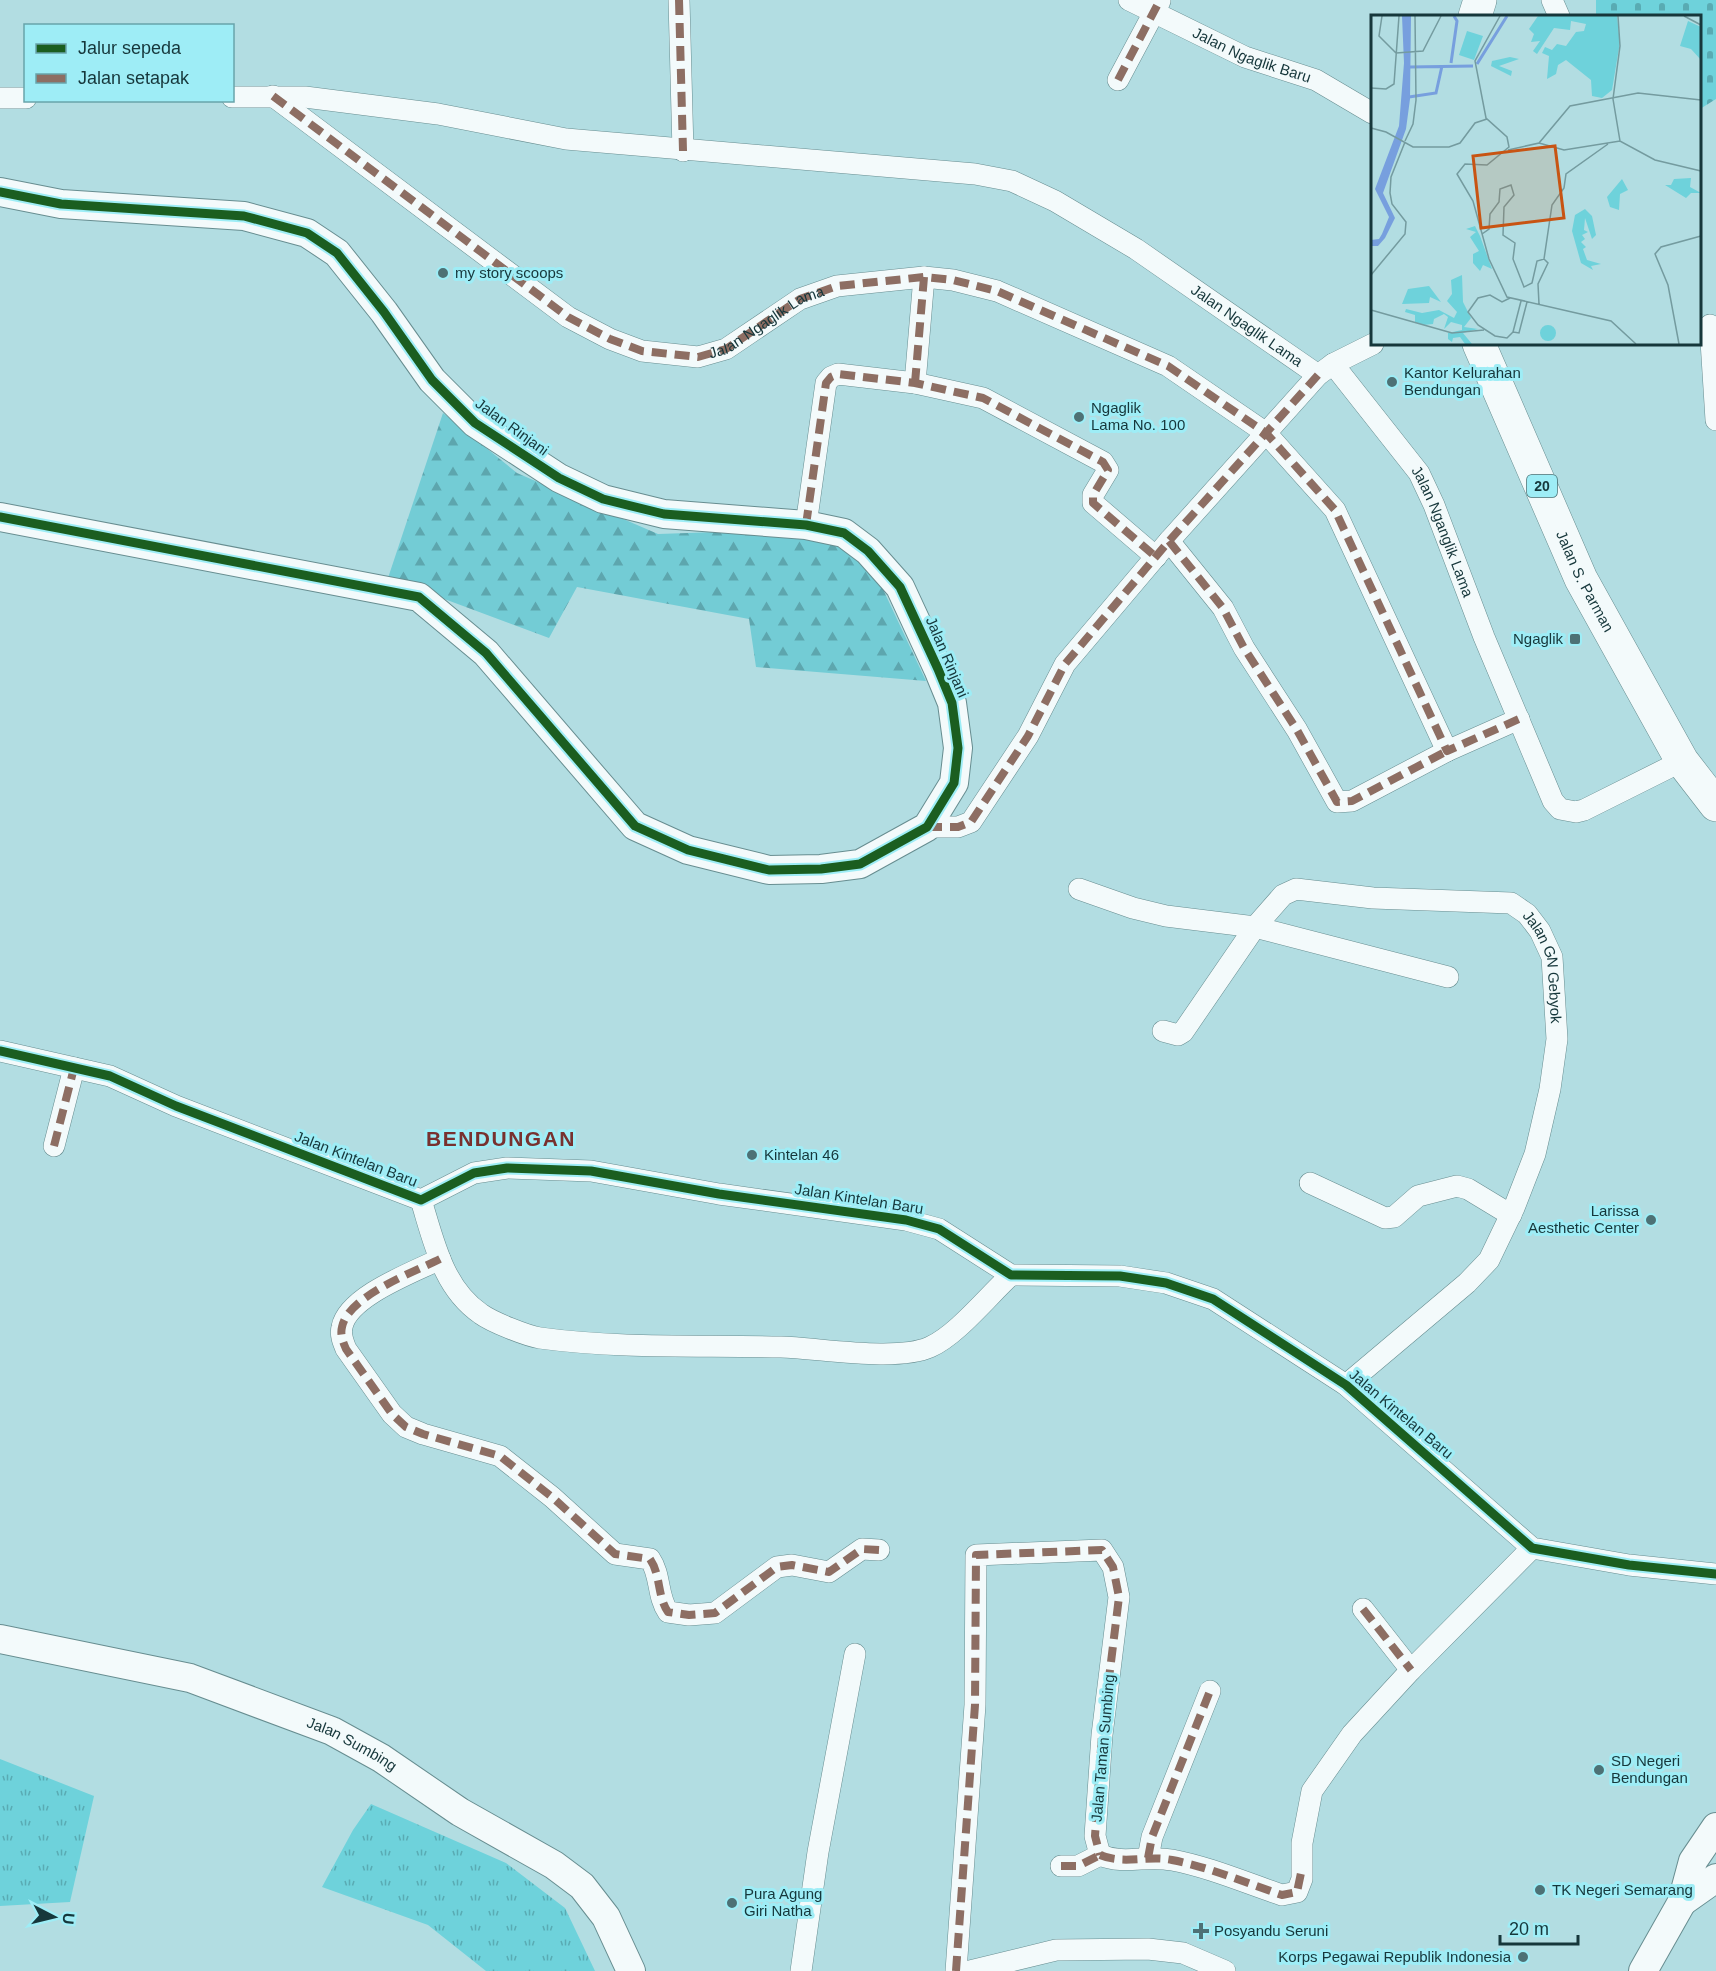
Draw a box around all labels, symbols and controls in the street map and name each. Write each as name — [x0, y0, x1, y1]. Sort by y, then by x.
inset map — [1371, 15, 1701, 345]
legend — [24, 24, 234, 102]
street label: Jalan Ngaglik Baru — [1190, 24, 1313, 86]
text: Jalur sepeda — [78, 38, 182, 58]
text: Jalan setapak — [78, 68, 190, 88]
place label: my story scoops — [455, 264, 563, 281]
marker: my story scoops — [436, 266, 450, 280]
street label: Jalan Ngaglik Lama — [1188, 281, 1307, 370]
street label: Jalan Ngaglik Lama — [707, 282, 827, 362]
place label: Kantor Kelurahan Bendungan — [1404, 364, 1521, 398]
marker: Kantor Kelurahan Bendungan — [1385, 375, 1399, 389]
street label: Jalan Rinjani — [473, 394, 552, 459]
place label: Ngaglik Lama No. 100 — [1091, 399, 1185, 433]
marker: Ngaglik Lama No. 100 — [1072, 410, 1086, 424]
street label: Jalan Nganglik Lama — [1408, 462, 1477, 600]
road number: 20 — [1527, 475, 1557, 497]
street label: Jalan S. Parman — [1553, 528, 1618, 635]
street label: Jalan Rinjani — [923, 614, 972, 700]
place label: Ngaglik — [1513, 630, 1563, 647]
marker: Ngaglik — [1568, 632, 1582, 646]
street label: Jalan GN Gebyok — [1520, 907, 1565, 1025]
street label: Jalan Kintelan Baru — [292, 1127, 420, 1190]
district label: BENDUNGAN — [426, 1127, 576, 1150]
place label: Kintelan 46 — [764, 1146, 839, 1163]
marker: Kintelan 46 — [745, 1148, 759, 1162]
street label: Jalan Kintelan Baru — [794, 1180, 925, 1217]
place label: Larissa Aesthetic Center — [1528, 1202, 1640, 1236]
marker: Larissa Aesthetic Center — [1644, 1213, 1658, 1227]
street label: Jalan Kintelan Baru — [1346, 1365, 1457, 1462]
street label: Jalan Taman Sumbing — [1088, 1673, 1117, 1822]
street label: Jalan Sumbing — [305, 1713, 400, 1774]
place label: SD Negeri Bendungan — [1611, 1752, 1688, 1786]
marker: SD Negeri Bendungan — [1592, 1763, 1606, 1777]
place label: TK Negeri Semarang — [1552, 1881, 1693, 1898]
marker: TK Negeri Semarang — [1533, 1883, 1547, 1897]
place label: Pura Agung Giri Natha — [744, 1885, 822, 1919]
north arrow — [24, 1887, 84, 1947]
marker: Pura Agung Giri Natha — [725, 1896, 739, 1910]
scale bar — [1500, 1908, 1578, 1946]
text: U — [59, 1912, 78, 1926]
text: 20 m — [1509, 1919, 1549, 1939]
marker: Posyandu Seruni — [1192, 1922, 1210, 1940]
place label: Posyandu Seruni — [1214, 1922, 1328, 1939]
place label: Korps Pegawai Republik Indonesia — [1278, 1948, 1512, 1965]
marker: Korps Pegawai Republik Indonesia — [1516, 1950, 1530, 1964]

